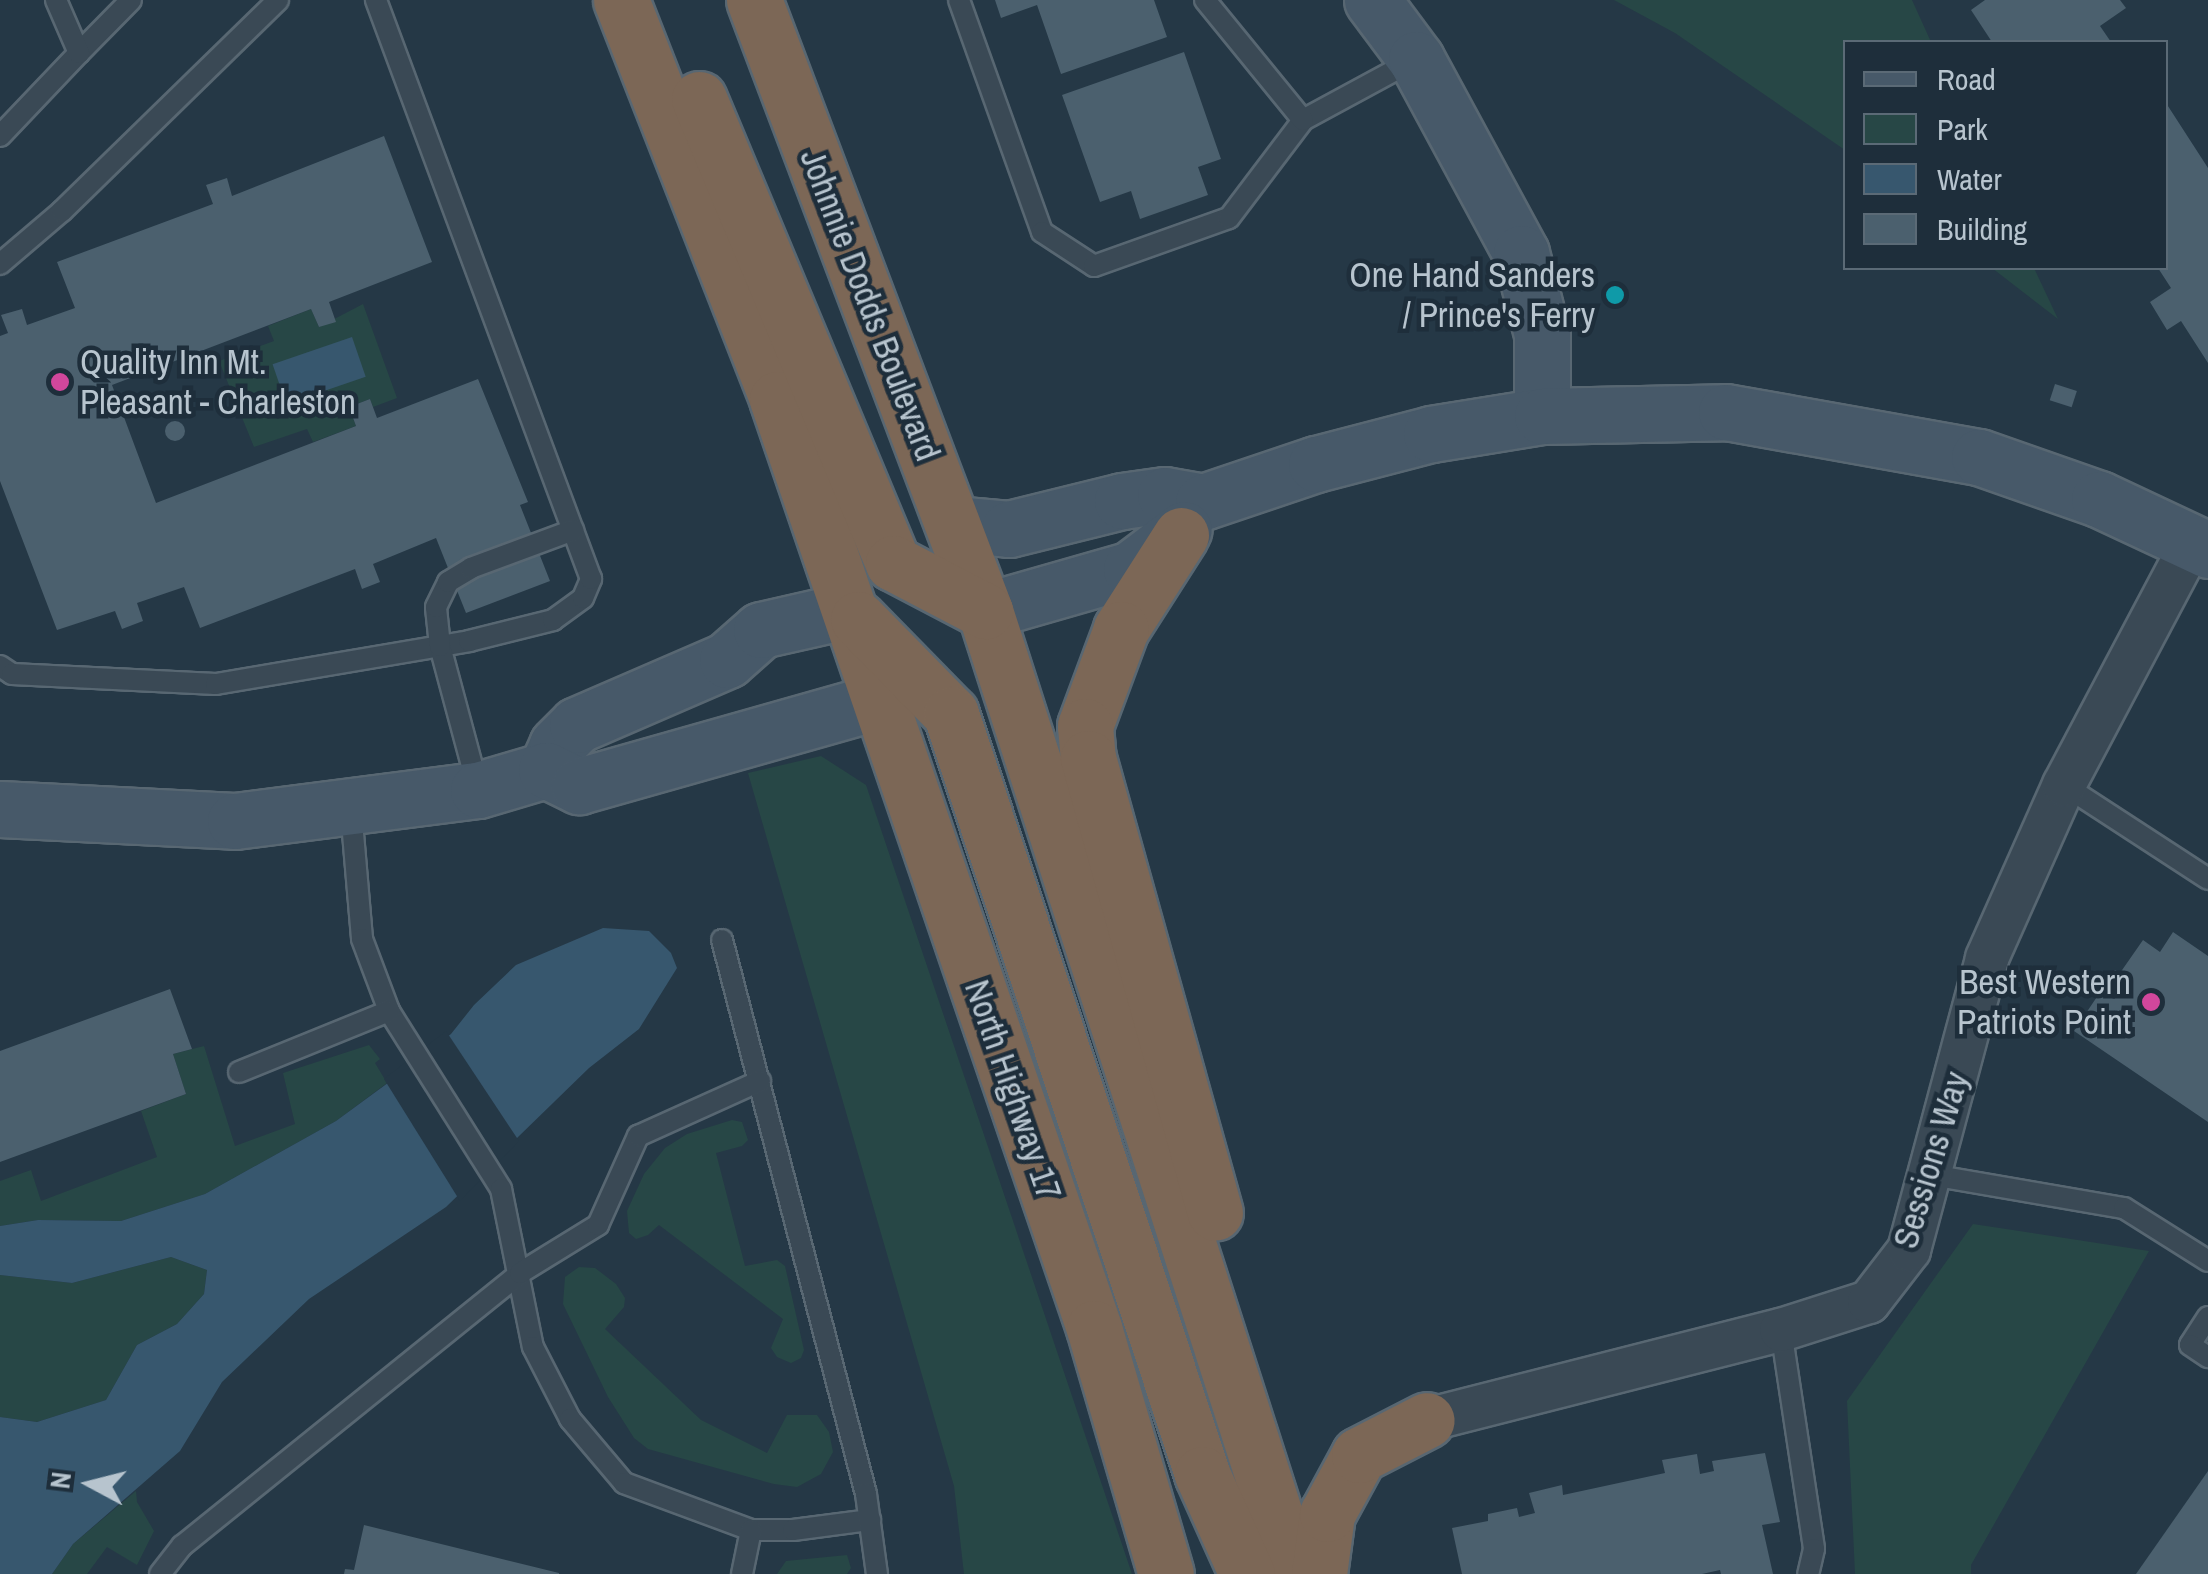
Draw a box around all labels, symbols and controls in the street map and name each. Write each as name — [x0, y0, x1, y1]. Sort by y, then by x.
legend — [1843, 40, 2168, 270]
text: Road — [1937, 59, 1996, 99]
text: Park — [1937, 109, 1988, 149]
street label: Johnnie Dodds Boulevard — [791, 143, 949, 467]
text: Water — [1937, 159, 2002, 199]
text: Building — [1937, 209, 2027, 249]
place label: One Hand Sanders / Prince's Ferry — [1349, 254, 1595, 336]
marker: One Hand Sanders / Prince's Ferry — [1604, 284, 1626, 306]
place label: Quality Inn Mt. Pleasant - Charleston — [80, 341, 356, 423]
marker: Quality Inn Mt. Pleasant - Charleston — [49, 371, 71, 393]
place label: Best Western Patriots Point — [1957, 961, 2131, 1043]
street label: North Highway 17 — [956, 975, 1070, 1205]
marker: Best Western Patriots Point — [2140, 991, 2162, 1013]
street label: Sessions Way — [1884, 1067, 1978, 1253]
north arrow — [40, 1434, 140, 1534]
text: N — [40, 1470, 80, 1491]

